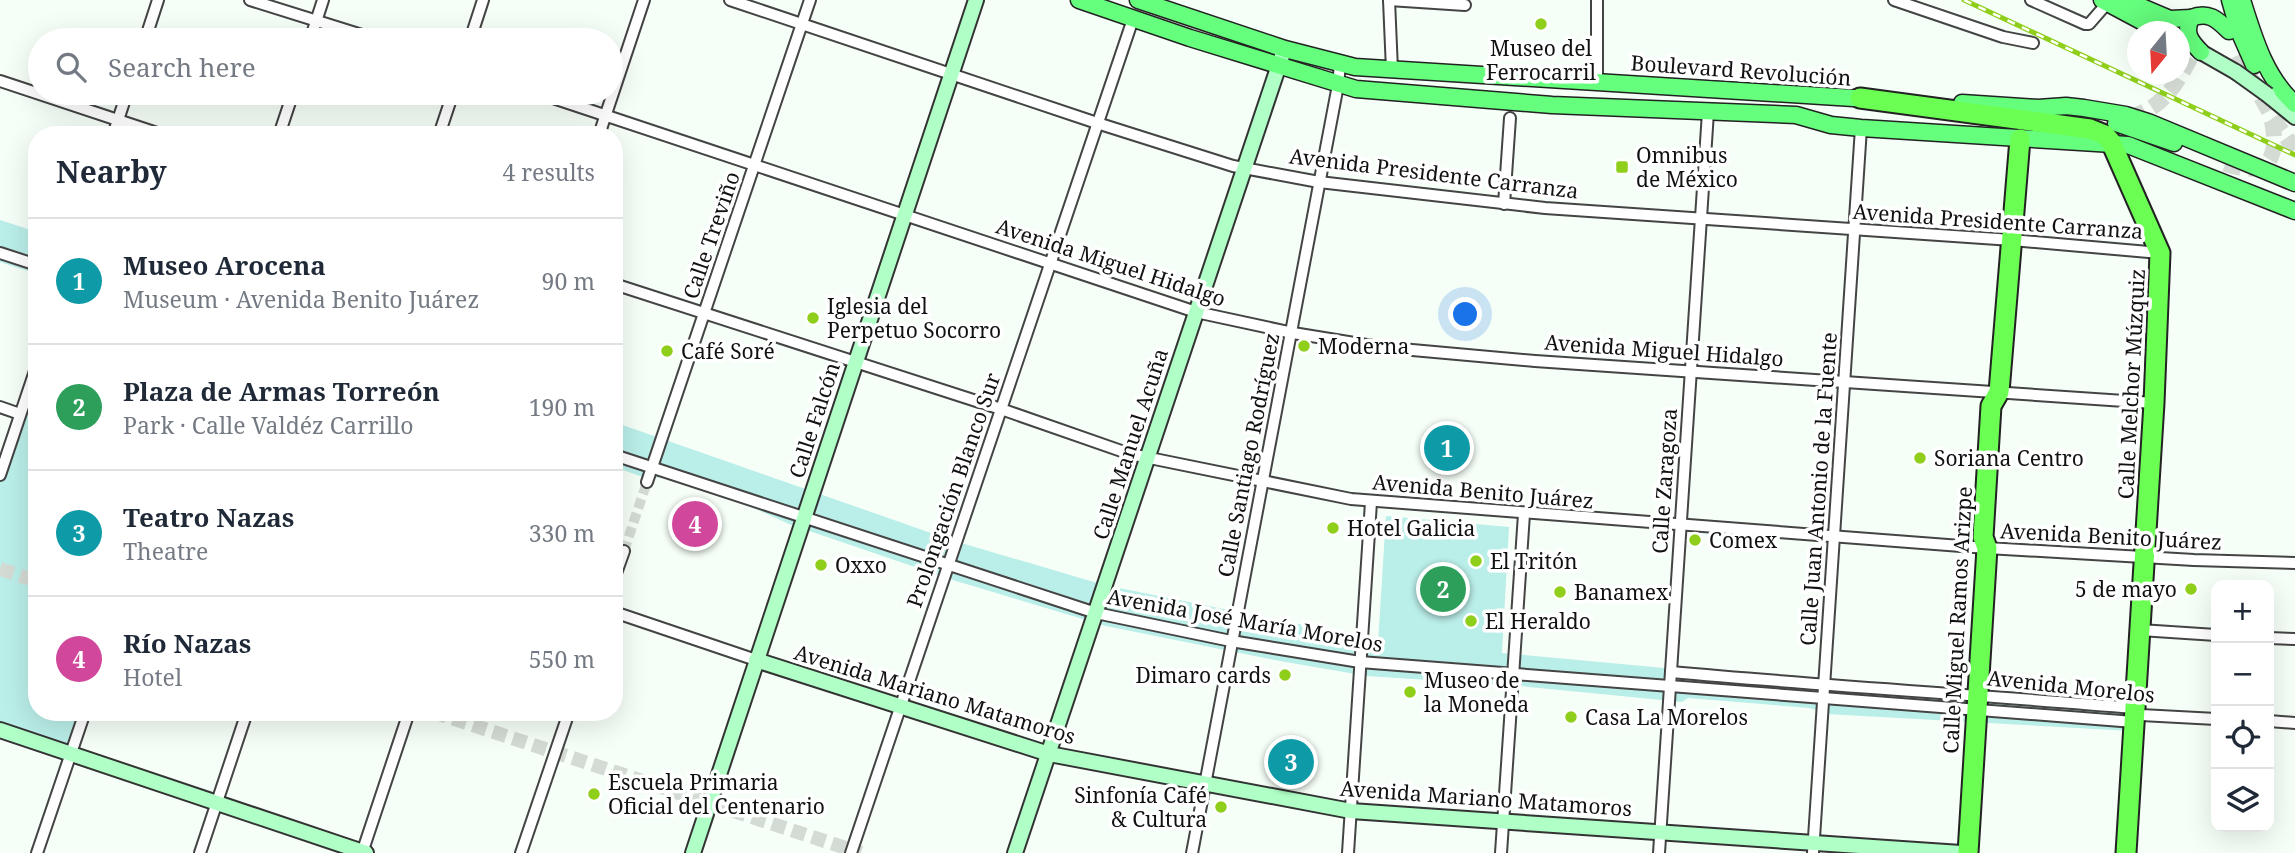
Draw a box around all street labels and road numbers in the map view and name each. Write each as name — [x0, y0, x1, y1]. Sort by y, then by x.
street label: Boulevard Revolución — [1630, 48, 1852, 92]
street label: Avenida Presidente Carranza — [1288, 141, 1580, 205]
street label: Calle Treviño — [676, 168, 746, 302]
street label: Avenida Presidente Carranza — [1852, 197, 2144, 245]
street label: Avenida Miguel Hidalgo — [993, 212, 1229, 312]
street label: Calle Melchor Múzquiz — [2111, 268, 2151, 500]
street label: Avenida Miguel Hidalgo — [1543, 328, 1785, 372]
street label: Calle Santiago Rodríguez — [1211, 331, 1285, 579]
street label: Calle Juan Antonio de la Fuente — [1793, 331, 1843, 647]
street label: Calle Manuel Acuña — [1086, 345, 1174, 543]
street label: Calle Falcón — [782, 358, 846, 482]
street label: Prolongación Blanco Sur — [900, 369, 1006, 611]
street label: Calle Zaragoza — [1645, 407, 1683, 555]
street label: Avenida Benito Juárez — [1371, 467, 1595, 515]
street label: Calle Miguel Ramos Arizpe — [1936, 486, 1978, 754]
street label: Avenida Benito Juárez — [1999, 516, 2223, 556]
street label: Avenida José María Morelos — [1105, 582, 1385, 658]
street label: Avenida Mariano Matamoros — [791, 638, 1079, 750]
street label: Avenida Morelos — [1986, 663, 2156, 709]
street label: Avenida Mariano Matamoros — [1339, 774, 1633, 822]

